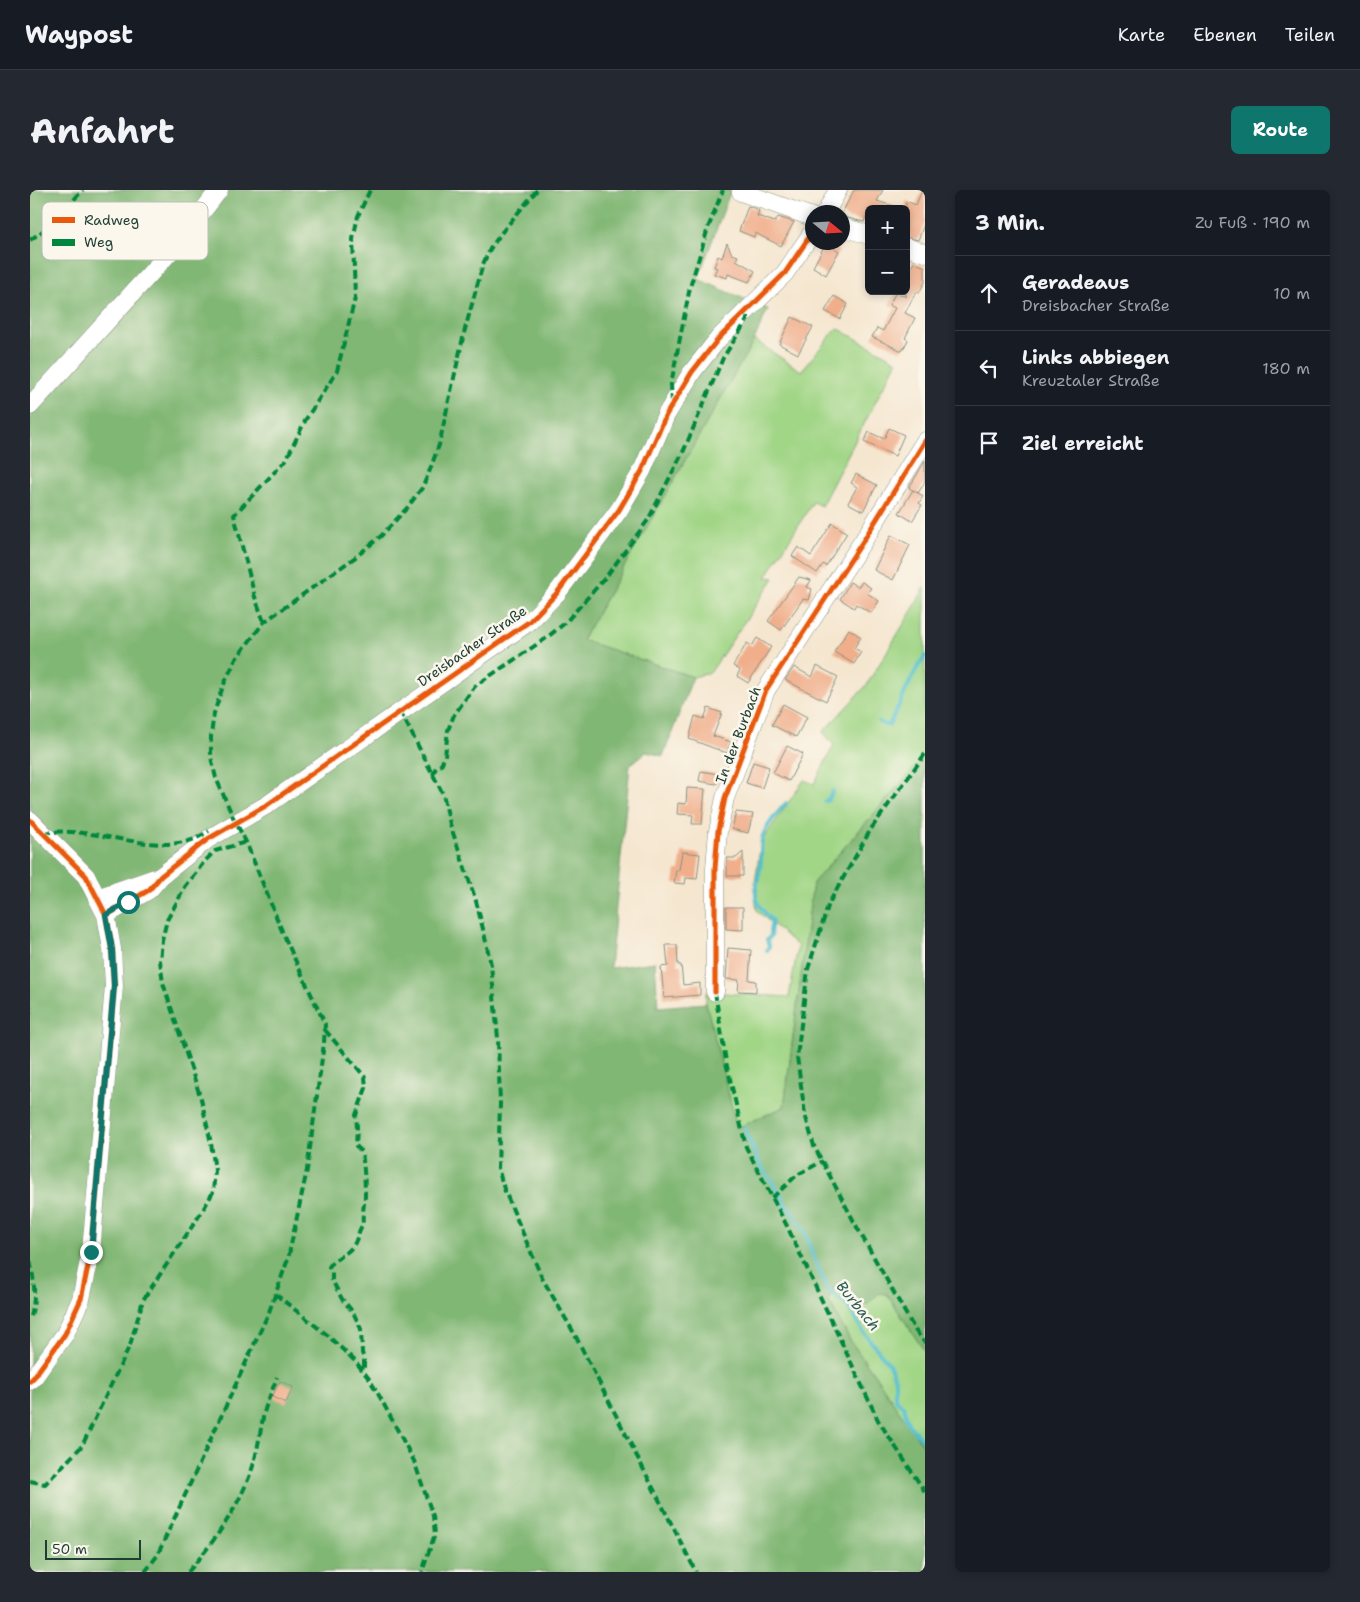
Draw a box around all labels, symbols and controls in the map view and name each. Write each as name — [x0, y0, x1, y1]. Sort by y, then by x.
text: Waypost — [25, 19, 133, 51]
text: Karte — [1118, 23, 1165, 47]
text: Ebenen — [1193, 23, 1257, 47]
text: Teilen — [1285, 23, 1335, 47]
button: Route — [1231, 106, 1330, 154]
text: Anfahrt — [30, 107, 174, 154]
legend — [42, 202, 208, 260]
north arrow — [805, 205, 850, 250]
map controls — [865, 205, 910, 295]
button: + — [865, 205, 910, 250]
text: 3 Min. — [975, 209, 1045, 237]
text: Radweg — [84, 211, 139, 229]
text: Zu Fuß · 190 m — [1195, 212, 1310, 233]
text: Weg — [84, 233, 113, 251]
button: − — [865, 250, 910, 295]
text: Geradeaus — [1022, 270, 1129, 295]
icon: ahead — [975, 279, 1003, 307]
text: 10 m — [1273, 283, 1310, 304]
text: Dreisbacher Straße — [1022, 295, 1170, 316]
text: Links abbiegen — [1022, 345, 1169, 370]
icon: left — [975, 354, 1003, 382]
text: 180 m — [1262, 358, 1310, 379]
text: Kreuztaler Straße — [1022, 370, 1160, 391]
icon: arrive — [975, 429, 1003, 457]
text: Ziel erreicht — [1022, 431, 1143, 456]
street label: Dreisbacher Straße — [414, 601, 530, 690]
street label: In der Burbach — [711, 684, 765, 786]
route start — [117, 891, 140, 914]
route end — [80, 1241, 103, 1264]
water label: Burbach — [832, 1277, 884, 1335]
scale bar — [45, 1537, 141, 1560]
text: 50 m — [52, 1540, 87, 1558]

